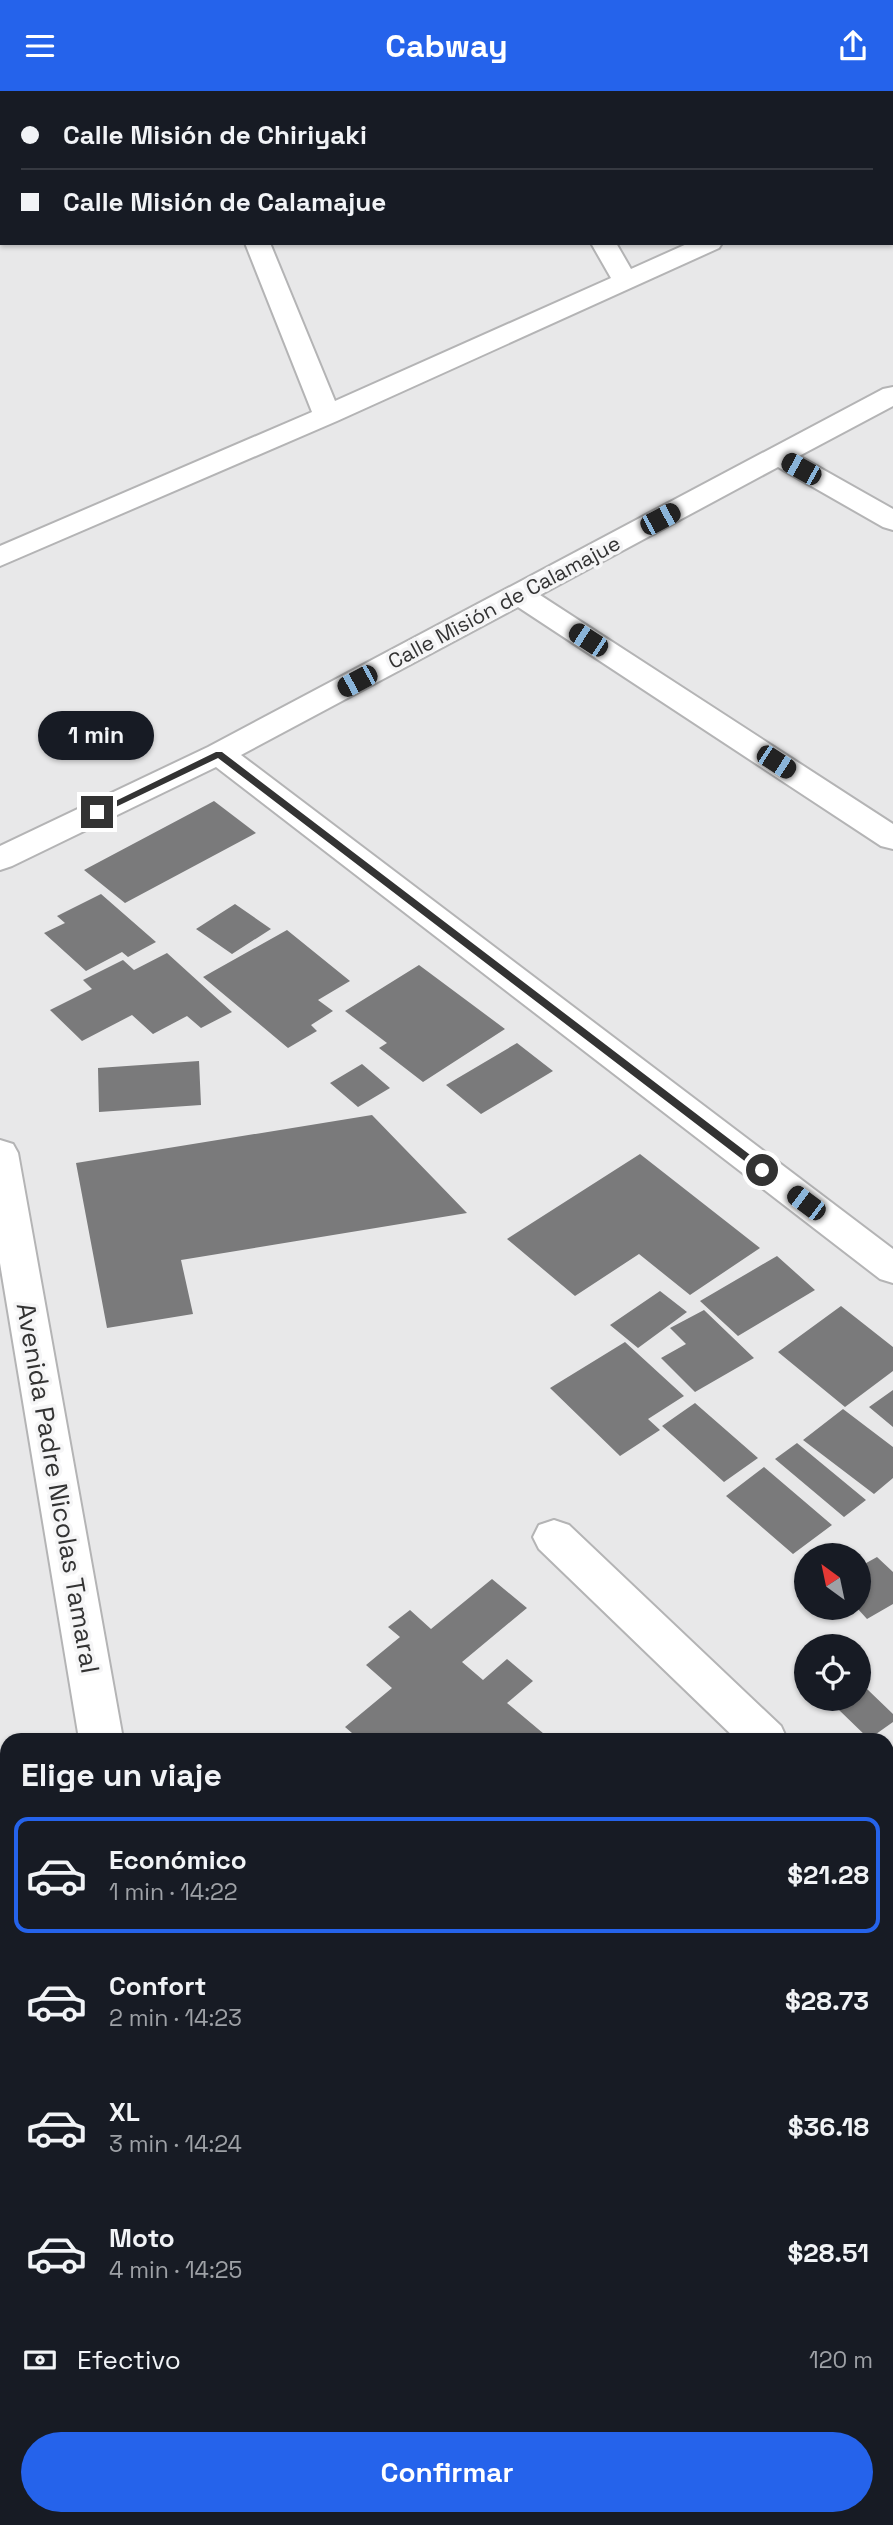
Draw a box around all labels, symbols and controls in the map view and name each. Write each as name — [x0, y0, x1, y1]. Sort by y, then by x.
text: Cabway — [385, 26, 508, 66]
icon: menu — [21, 27, 59, 65]
icon: share — [834, 27, 872, 65]
text: Calle Misión de Chiriyaki — [63, 118, 367, 152]
text: Calle Misión de Calamajue — [63, 185, 386, 219]
car — [778, 450, 825, 488]
car — [637, 500, 684, 538]
street label: Calle Misión de Calamajue — [383, 529, 625, 675]
car — [565, 620, 612, 660]
car — [334, 662, 381, 700]
callout: 1 min — [39, 711, 155, 759]
text: 1 min — [68, 720, 124, 750]
car — [753, 742, 800, 782]
route end — [81, 796, 113, 828]
route start — [746, 1154, 778, 1186]
car — [783, 1182, 830, 1224]
street label: Avenida Padre Nicolas Tamaral — [9, 1300, 107, 1676]
north arrow — [794, 1543, 872, 1621]
map controls — [794, 1543, 871, 1711]
button: locate — [794, 1634, 871, 1711]
text: Elige un viaje — [21, 1755, 222, 1795]
text: Económico — [109, 1843, 247, 1877]
icon: car — [25, 1844, 88, 1907]
text: $21.28 — [787, 1858, 869, 1892]
text: 1 min · 14:22 — [109, 1877, 238, 1907]
text: Confort — [109, 1969, 206, 2003]
icon: car — [25, 1970, 88, 2033]
text: $28.73 — [785, 1984, 869, 2018]
text: 2 min · 14:23 — [109, 2003, 242, 2033]
text: XL — [109, 2095, 140, 2129]
icon: car — [25, 2096, 88, 2159]
text: $36.18 — [788, 2110, 869, 2144]
text: 3 min · 14:24 — [109, 2129, 242, 2159]
text: Moto — [109, 2221, 175, 2255]
icon: car — [25, 2222, 88, 2285]
text: $28.51 — [788, 2236, 869, 2270]
text: 4 min · 14:25 — [109, 2255, 242, 2285]
icon: cash — [21, 2341, 59, 2379]
text: Efectivo — [77, 2343, 181, 2377]
text: 120 m — [809, 2345, 873, 2375]
button: Confirmar — [21, 2432, 873, 2512]

